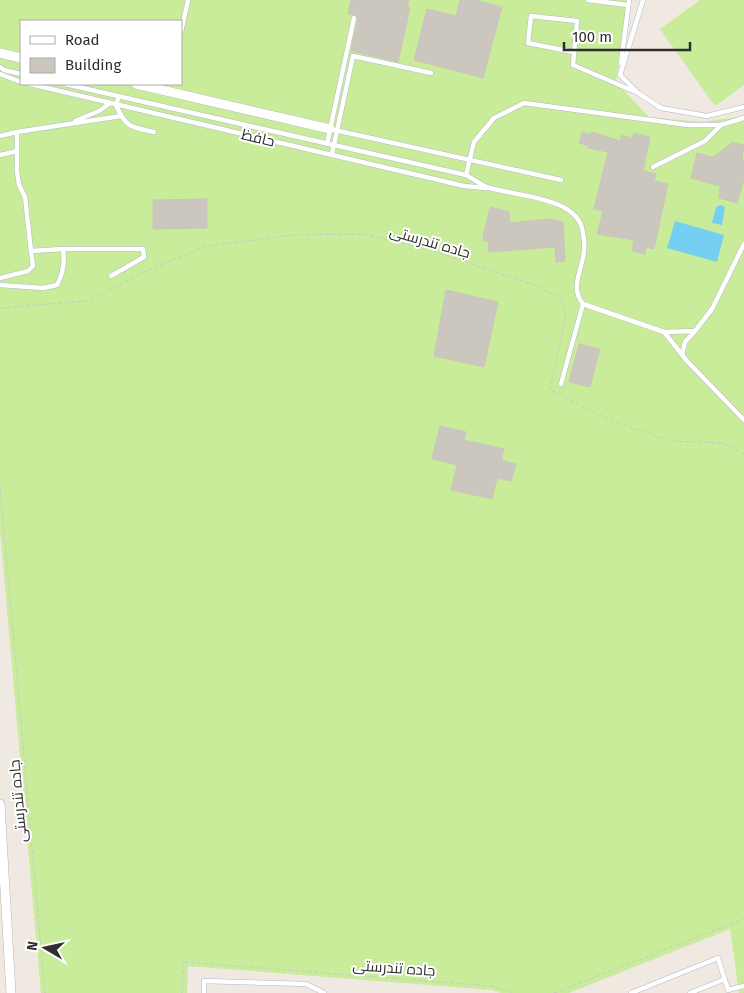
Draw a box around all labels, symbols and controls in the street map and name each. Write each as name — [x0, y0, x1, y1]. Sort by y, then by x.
legend — [20, 20, 182, 85]
scale bar — [564, 20, 690, 52]
text: 100 m — [572, 28, 612, 46]
text: Road — [65, 31, 100, 49]
text: Building — [65, 56, 121, 74]
street label: حافظ — [240, 125, 276, 151]
street label: جاده تندرستی — [387, 222, 472, 263]
street label: جاده تندرستی — [5, 759, 32, 843]
north arrow — [20, 923, 70, 973]
text: N — [24, 940, 42, 952]
street label: جاده تندرستی — [352, 956, 436, 981]

